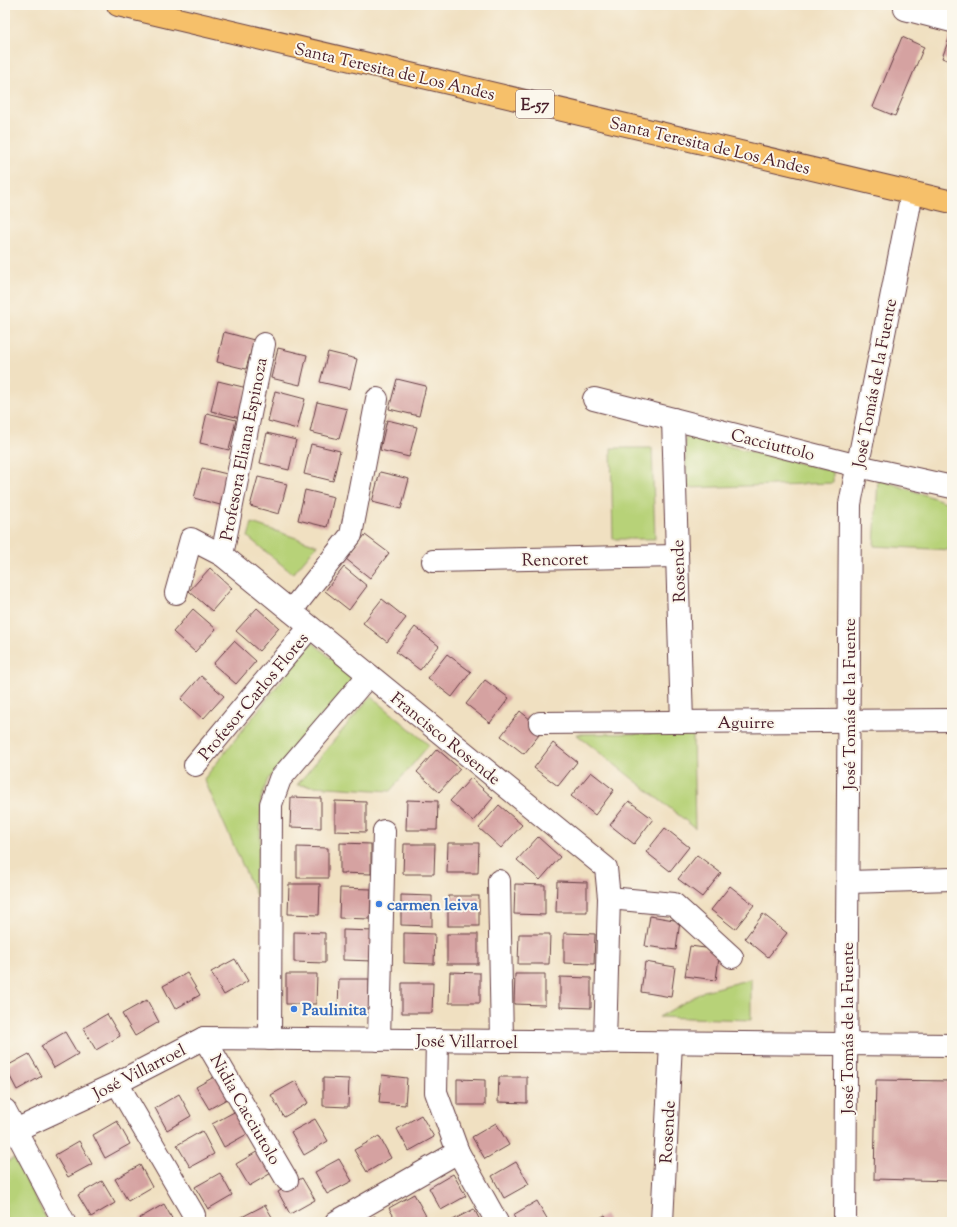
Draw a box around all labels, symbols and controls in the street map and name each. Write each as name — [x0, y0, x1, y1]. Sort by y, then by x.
street label: Santa Teresita de Los Andes — [292, 38, 497, 108]
road number: E-57 — [516, 90, 554, 118]
street label: Santa Teresita de Los Andes — [607, 112, 812, 182]
street label: José Tomás de la Fuente — [848, 297, 904, 471]
street label: Profesora Eliana Espinoza — [215, 356, 275, 543]
street label: Cacciuttolo — [728, 424, 817, 468]
street label: Rosende — [667, 539, 693, 603]
street label: Rencoret — [522, 548, 589, 574]
street label: José Tomás de la Fuente — [839, 618, 863, 791]
street label: Profesor Carlos Flores — [194, 628, 315, 766]
street label: Francisco Rosende — [384, 687, 505, 792]
street label: Aguirre — [718, 712, 775, 736]
place label: carmen leiva — [387, 894, 478, 918]
marker: carmen leiva — [374, 899, 384, 909]
street label: José Tomás de la Fuente — [837, 942, 861, 1115]
place label: Paulinita — [302, 999, 367, 1023]
marker: Paulinita — [289, 1004, 299, 1014]
street label: José Villarroel — [415, 1030, 518, 1056]
street label: José Villarroel — [88, 1039, 191, 1107]
street label: Nidia Cacciutolo — [203, 1050, 286, 1170]
street label: Rosende — [655, 1100, 683, 1164]

